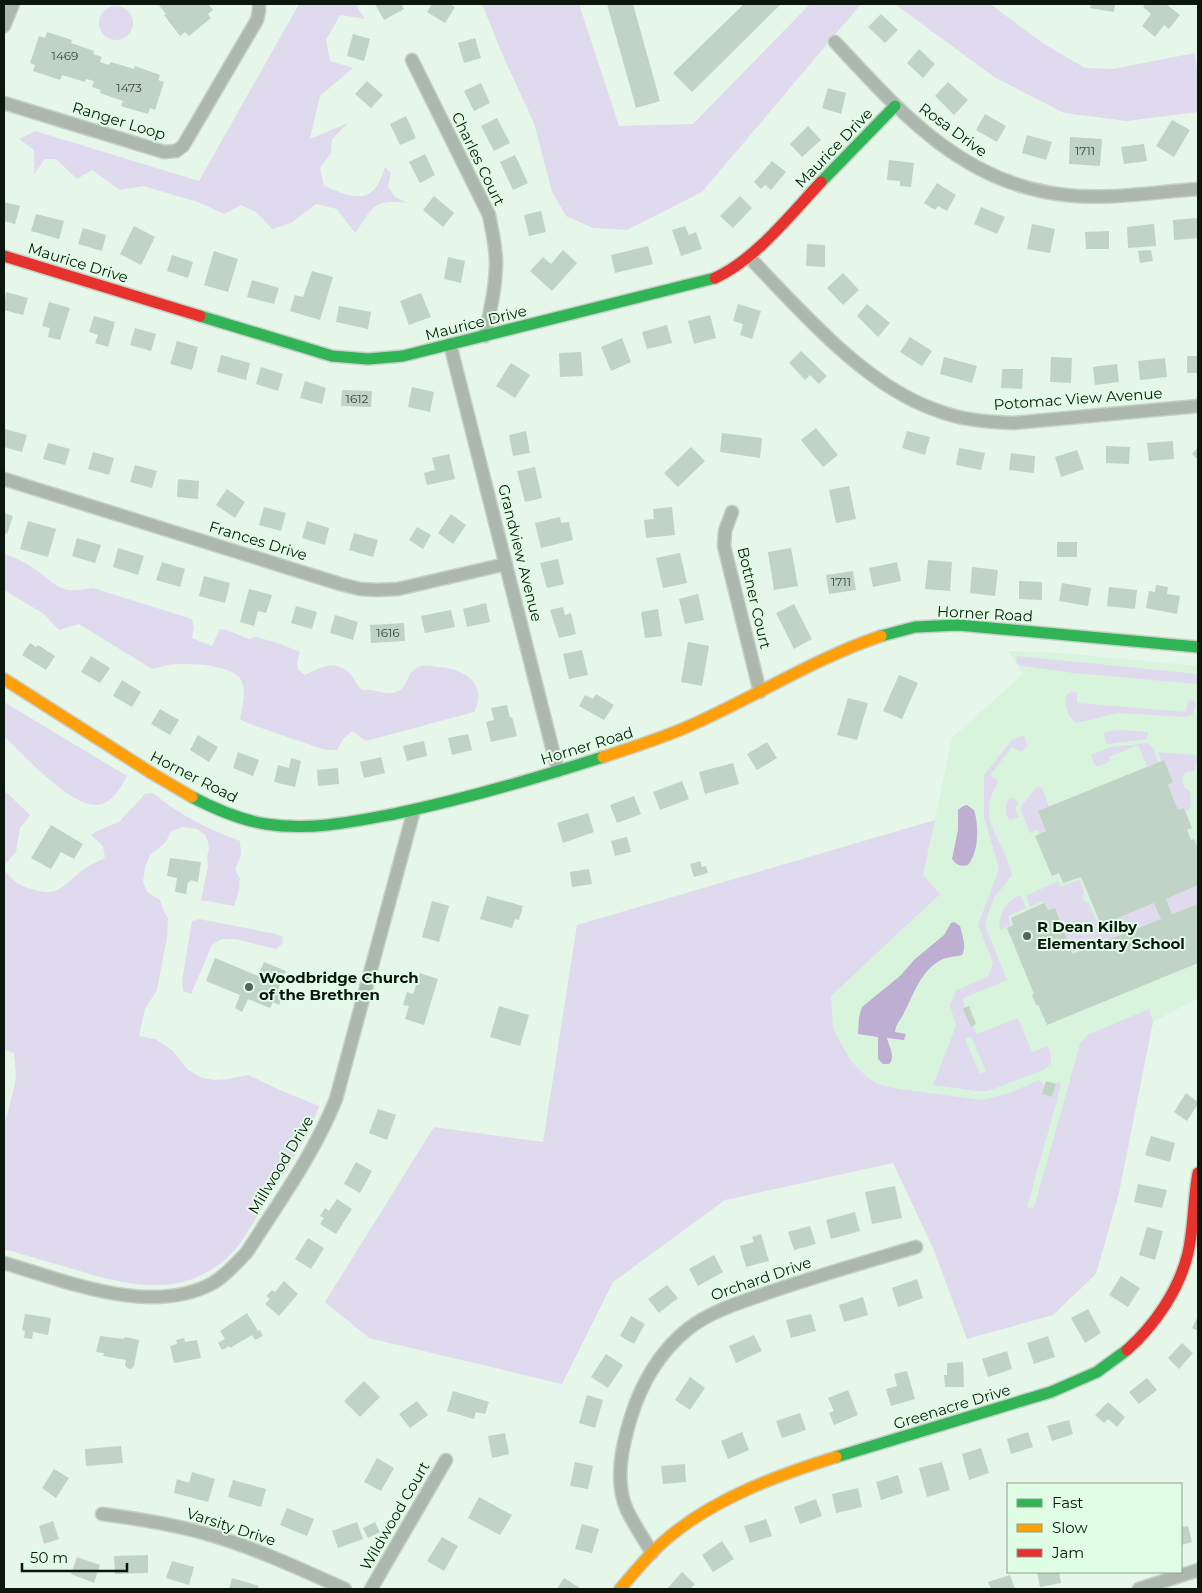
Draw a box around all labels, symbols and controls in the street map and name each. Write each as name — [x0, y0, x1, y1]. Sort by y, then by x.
house number: 1469 — [52, 48, 78, 63]
house number: 1473 — [116, 80, 142, 95]
street label: Ranger Loop — [70, 97, 168, 144]
street label: Rosa Drive — [915, 99, 991, 161]
street label: Maurice Drive — [791, 104, 877, 192]
street label: Charles Court — [448, 109, 509, 209]
house number: 1711 — [1075, 143, 1095, 158]
street label: Maurice Drive — [26, 238, 131, 287]
street label: Maurice Drive — [423, 301, 529, 344]
street label: Potomac View Avenue — [993, 383, 1163, 414]
house number: 1612 — [346, 391, 369, 406]
street label: Grandview Avenue — [494, 482, 547, 624]
street label: Frances Drive — [207, 517, 310, 564]
street label: Bottner Court — [734, 545, 775, 651]
house number: 1711 — [831, 574, 851, 589]
street label: Horner Road — [937, 602, 1033, 625]
house number: 1616 — [376, 625, 400, 640]
street label: Horner Road — [538, 722, 635, 769]
street label: Horner Road — [147, 746, 241, 807]
place label: R Dean Kilby Elementary School — [1037, 917, 1185, 953]
marker: R Dean Kilby Elementary School — [1021, 930, 1033, 942]
place label: Woodbridge Church of the Brethren — [259, 968, 419, 1004]
marker: Woodbridge Church of the Brethren — [243, 981, 255, 993]
street label: Millwood Drive — [244, 1112, 317, 1217]
street label: Orchard Drive — [708, 1252, 814, 1305]
street label: Greenacre Drive — [891, 1380, 1013, 1433]
street label: Wildwood Court — [356, 1458, 433, 1574]
legend — [1007, 1483, 1182, 1573]
text: Fast — [1052, 1493, 1083, 1512]
street label: Varsity Drive — [184, 1503, 278, 1550]
text: Slow — [1052, 1518, 1088, 1537]
scale bar — [22, 1540, 128, 1572]
text: Jam — [1051, 1543, 1084, 1562]
text: 50 m — [30, 1548, 68, 1567]

